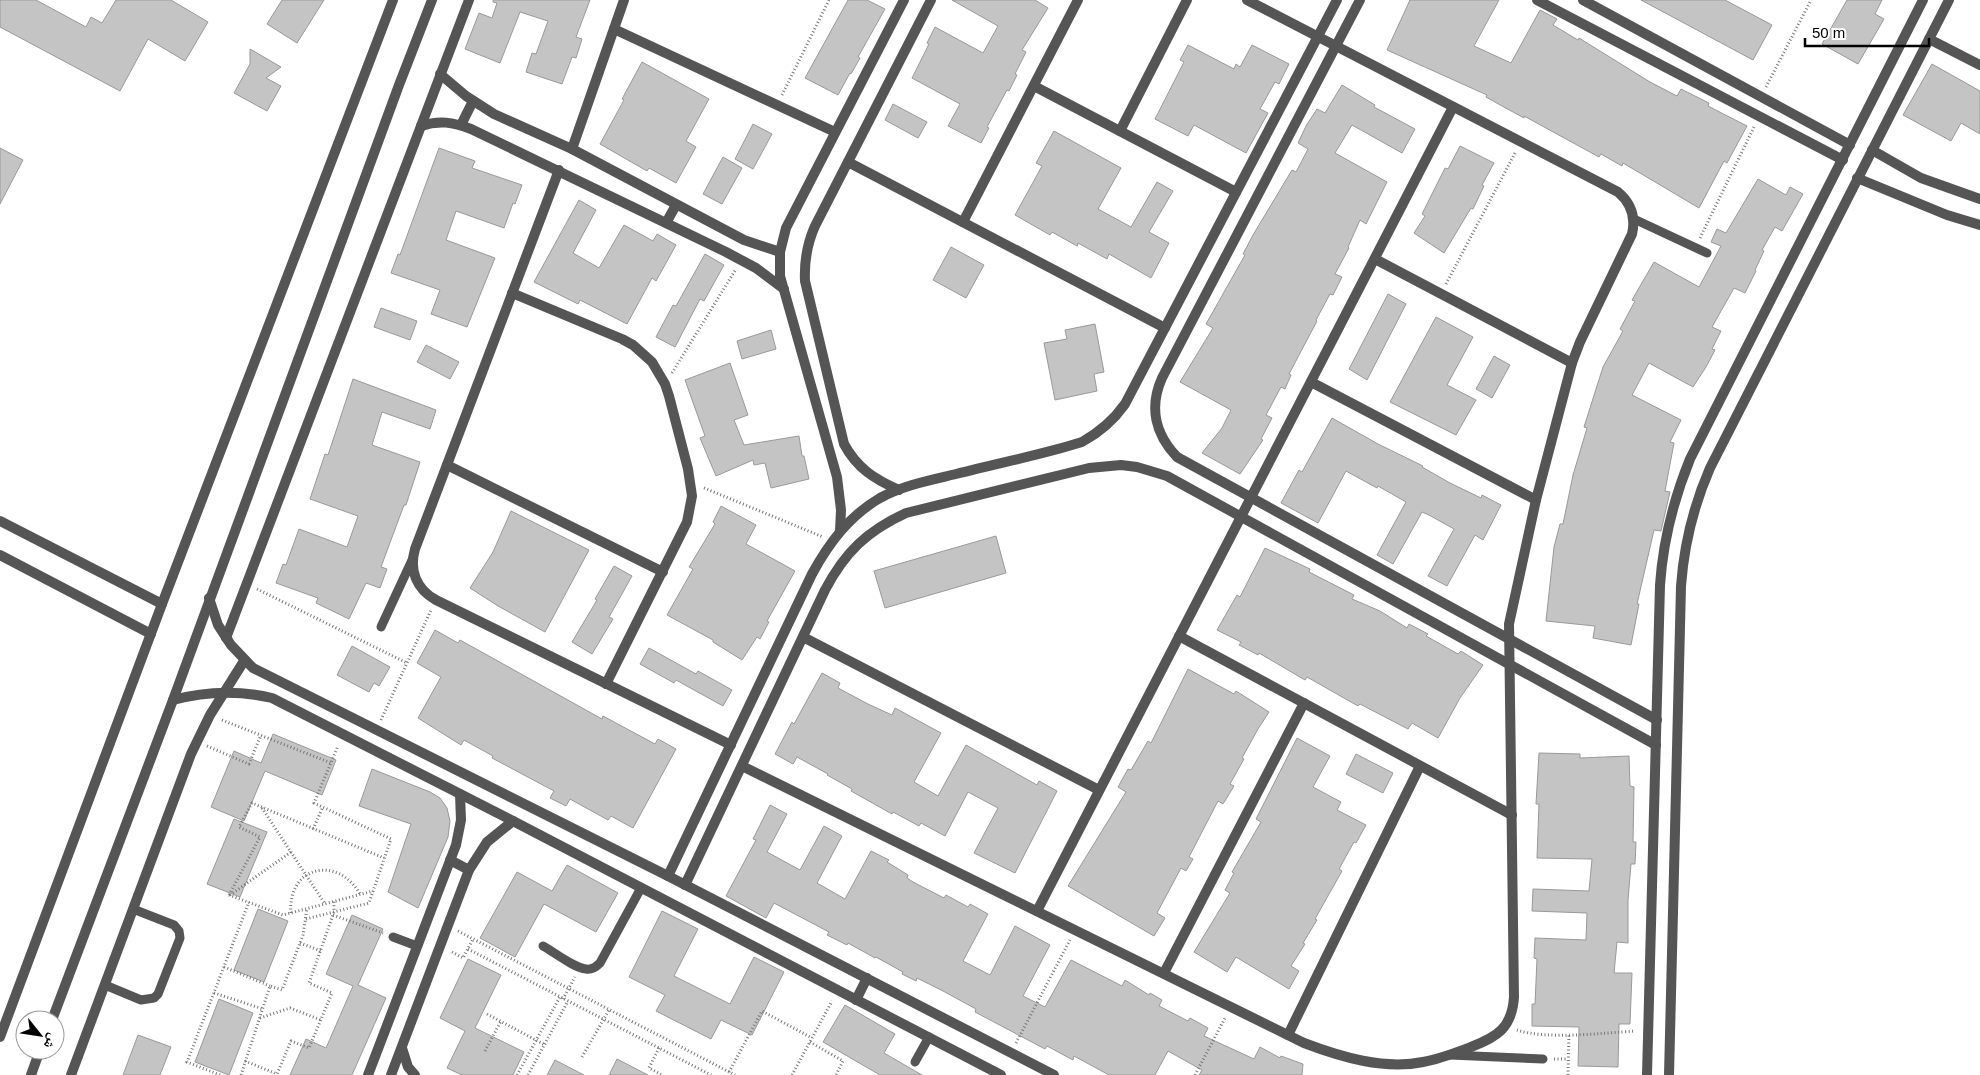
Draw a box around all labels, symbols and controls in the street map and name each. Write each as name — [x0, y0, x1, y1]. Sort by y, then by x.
scale bar — [1805, 15, 1929, 47]
text: 50 m — [1812, 24, 1845, 41]
north arrow — [15, 1010, 65, 1060]
text: ش — [40, 1031, 62, 1052]

